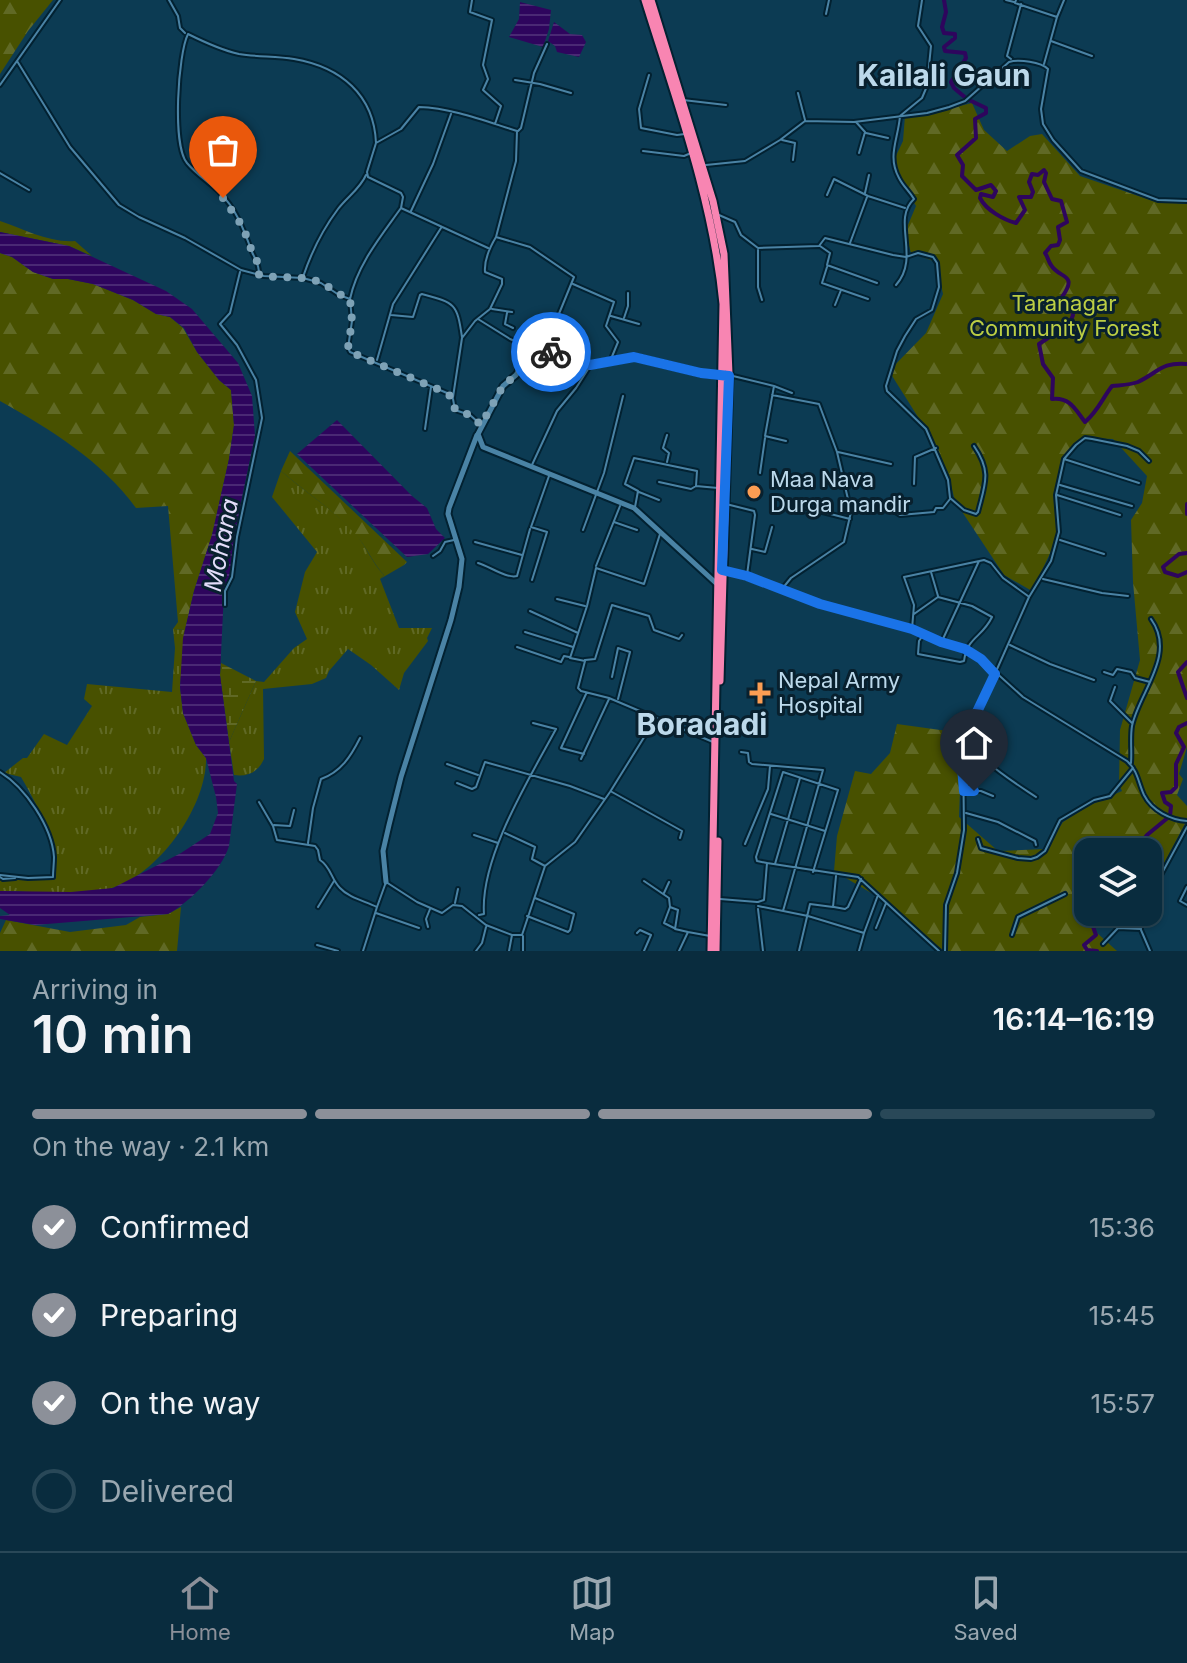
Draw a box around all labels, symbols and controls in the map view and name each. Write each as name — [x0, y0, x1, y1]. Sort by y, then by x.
district label: Kailali Gaun — [857, 57, 1031, 93]
pin — [189, 116, 257, 198]
icon: bag — [201, 128, 245, 172]
park label: Taranagar Community Forest — [969, 290, 1159, 341]
courier — [511, 312, 591, 392]
icon: bike — [529, 330, 573, 374]
place label: Maa Nava Durga mandir — [770, 466, 911, 517]
marker: Maa Nava Durga mandir — [745, 483, 763, 501]
water label: Mohana — [198, 496, 244, 594]
place label: Nepal Army Hospital — [778, 667, 900, 718]
marker: Nepal Army Hospital — [749, 682, 771, 704]
district label: Boradadi — [637, 706, 767, 742]
pin — [940, 709, 1008, 791]
icon: home — [952, 721, 996, 765]
map controls — [1074, 838, 1162, 926]
button: layers — [1074, 838, 1162, 926]
text: Arriving in — [32, 974, 158, 1005]
text: 16:14–16:19 — [993, 1001, 1155, 1037]
text: 10 min — [32, 1003, 194, 1066]
text: On the way · 2.1 km — [32, 1131, 269, 1162]
icon: check — [32, 1205, 76, 1249]
text: Confirmed — [100, 1209, 250, 1245]
text: 15:36 — [1089, 1212, 1155, 1243]
icon: check — [32, 1293, 76, 1337]
text: Preparing — [100, 1297, 238, 1333]
text: 15:45 — [1089, 1300, 1155, 1331]
icon: check — [32, 1381, 76, 1425]
text: On the way — [100, 1385, 260, 1421]
text: 15:57 — [1091, 1388, 1155, 1419]
text: Delivered — [100, 1473, 234, 1509]
tab: Home — [169, 1571, 231, 1645]
tab: Map — [569, 1571, 615, 1645]
tab: Saved — [953, 1571, 1018, 1645]

